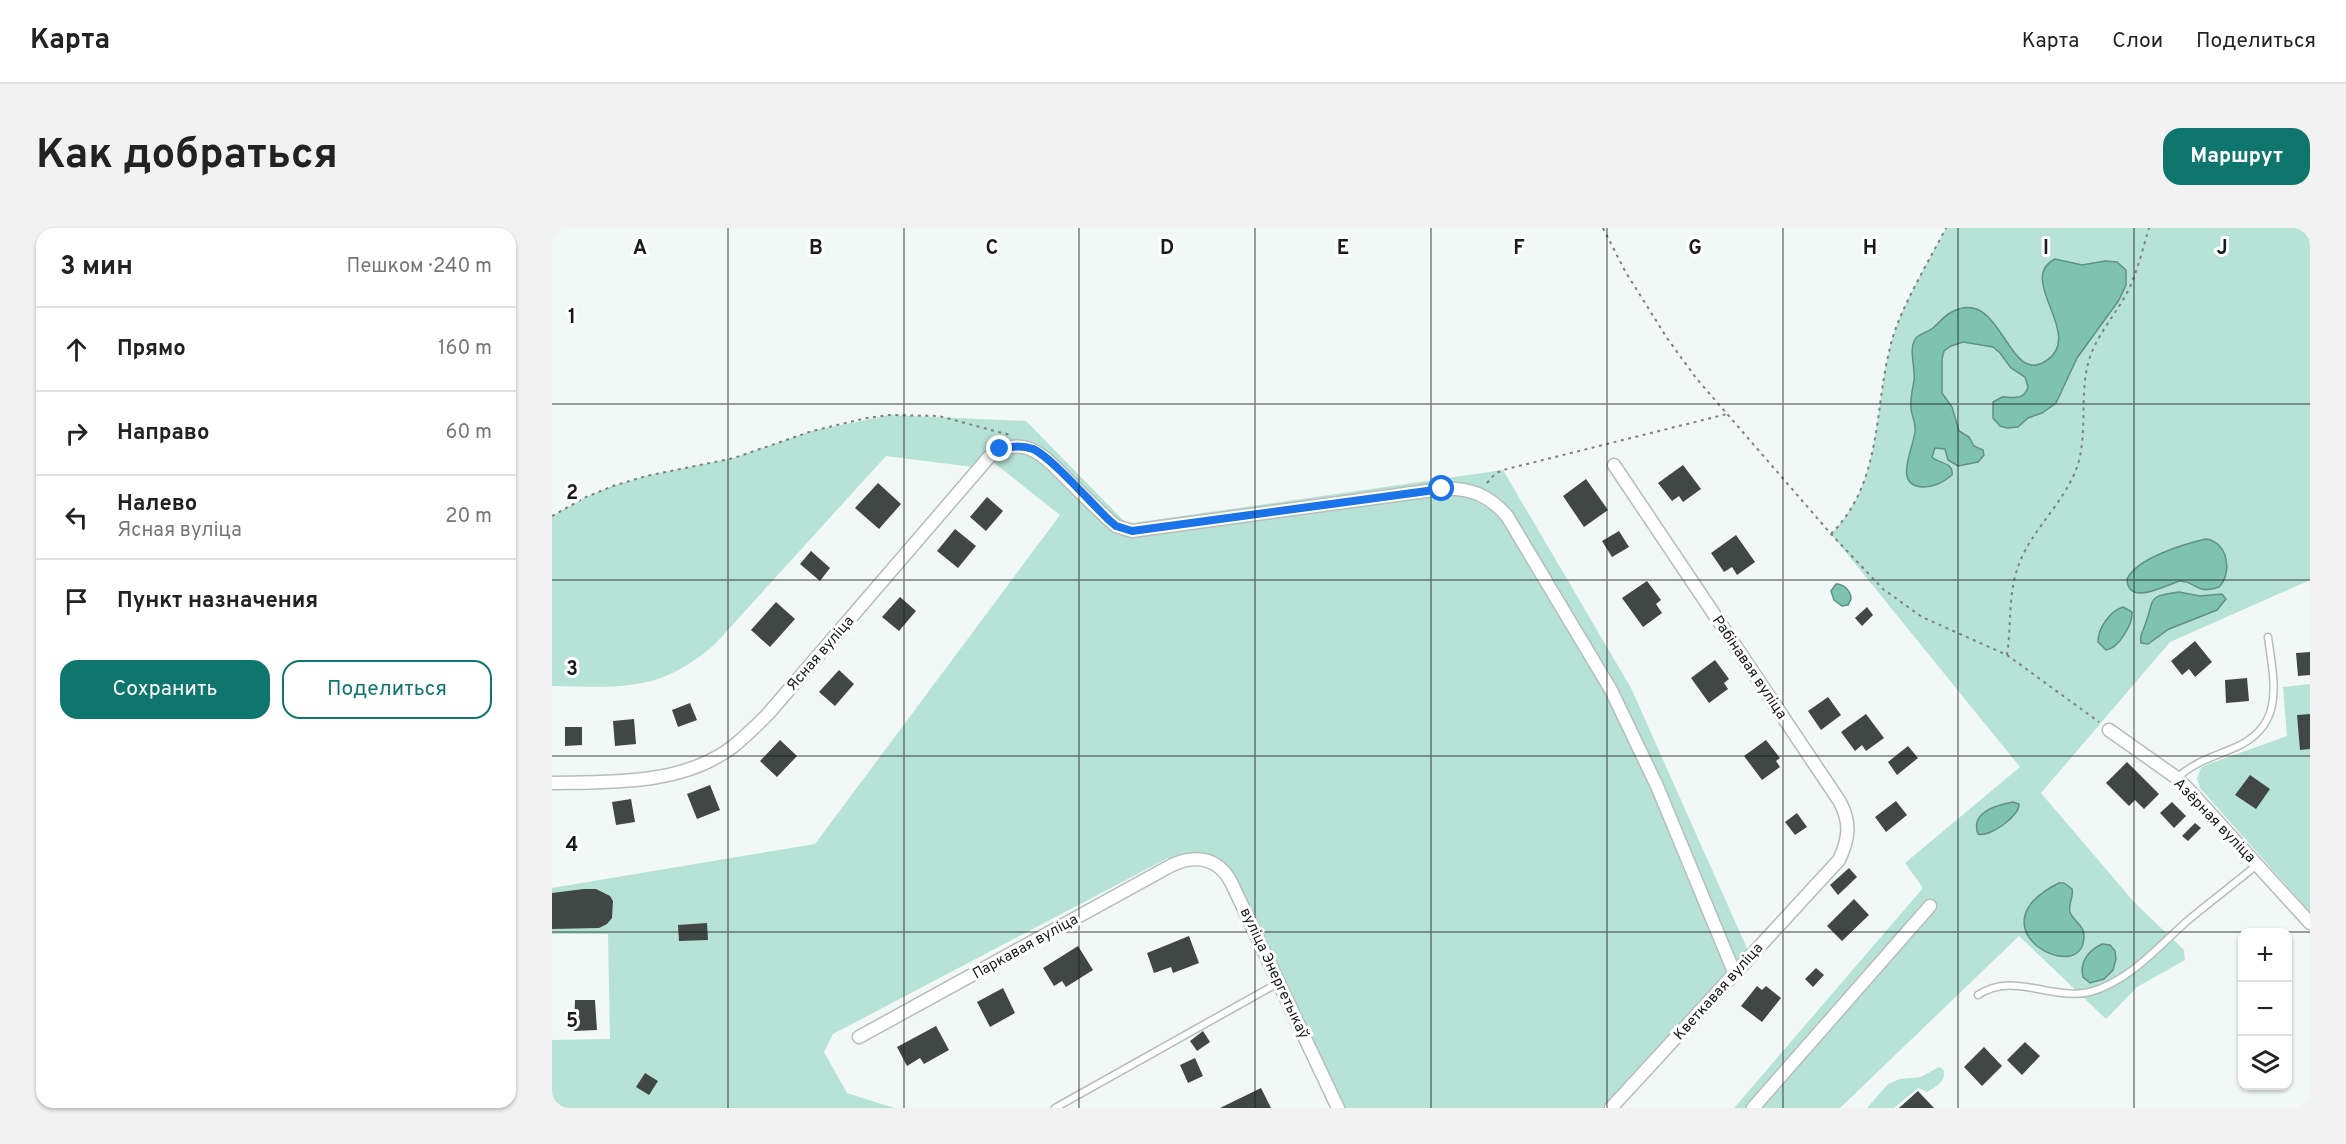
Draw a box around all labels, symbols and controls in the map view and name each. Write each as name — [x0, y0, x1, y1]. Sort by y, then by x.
text: Карта — [30, 23, 110, 59]
text: Карта — [2022, 28, 2079, 55]
text: Слои — [2112, 28, 2163, 55]
text: Поделиться — [2196, 28, 2316, 55]
button: Маршрут — [2163, 128, 2310, 185]
text: Как добраться — [36, 130, 338, 183]
text: A — [633, 236, 647, 262]
text: B — [809, 236, 823, 262]
text: C — [986, 236, 998, 262]
text: D — [1160, 236, 1174, 262]
text: E — [1337, 236, 1349, 262]
text: F — [1513, 236, 1525, 262]
text: G — [1688, 236, 1702, 262]
text: H — [1863, 236, 1877, 262]
text: I — [2043, 236, 2049, 262]
text: J — [2216, 236, 2228, 262]
text: 3 мин — [60, 251, 133, 284]
text: Пешком · 240 m — [347, 254, 492, 280]
text: 1 — [568, 305, 576, 331]
icon: ahead — [60, 333, 93, 366]
text: Прямо — [117, 336, 186, 363]
text: 160 m — [438, 336, 492, 362]
icon: right — [60, 417, 93, 450]
text: Направо — [117, 420, 209, 447]
text: 60 m — [446, 420, 492, 446]
route end — [986, 435, 1012, 461]
route start — [1428, 475, 1454, 501]
text: 2 — [566, 481, 578, 507]
text: Налево — [117, 491, 197, 518]
icon: left — [60, 501, 93, 534]
text: 20 m — [445, 504, 492, 530]
text: Ясная вуліца — [117, 518, 242, 544]
icon: arrive — [60, 585, 93, 618]
text: Пункт назначения — [117, 588, 318, 615]
street label: Ясная вуліца — [783, 612, 859, 696]
street label: Рабінавая вуліца — [1707, 612, 1790, 723]
text: 3 — [566, 657, 578, 683]
button: Сохранить — [60, 660, 270, 719]
button: Поделиться — [282, 660, 492, 719]
street label: Азёрная вуліца — [2169, 775, 2259, 867]
text: 4 — [566, 833, 578, 859]
street label: вуліца Энергетыкаў — [1235, 905, 1312, 1042]
street label: Паркавая вуліца — [970, 910, 1082, 984]
map controls — [2238, 928, 2292, 1090]
button: + — [2238, 928, 2292, 982]
street label: Кветкавая вуліца — [1670, 939, 1768, 1045]
button: − — [2238, 982, 2292, 1036]
text: 5 — [566, 1009, 578, 1035]
button: layers — [2238, 1036, 2292, 1090]

